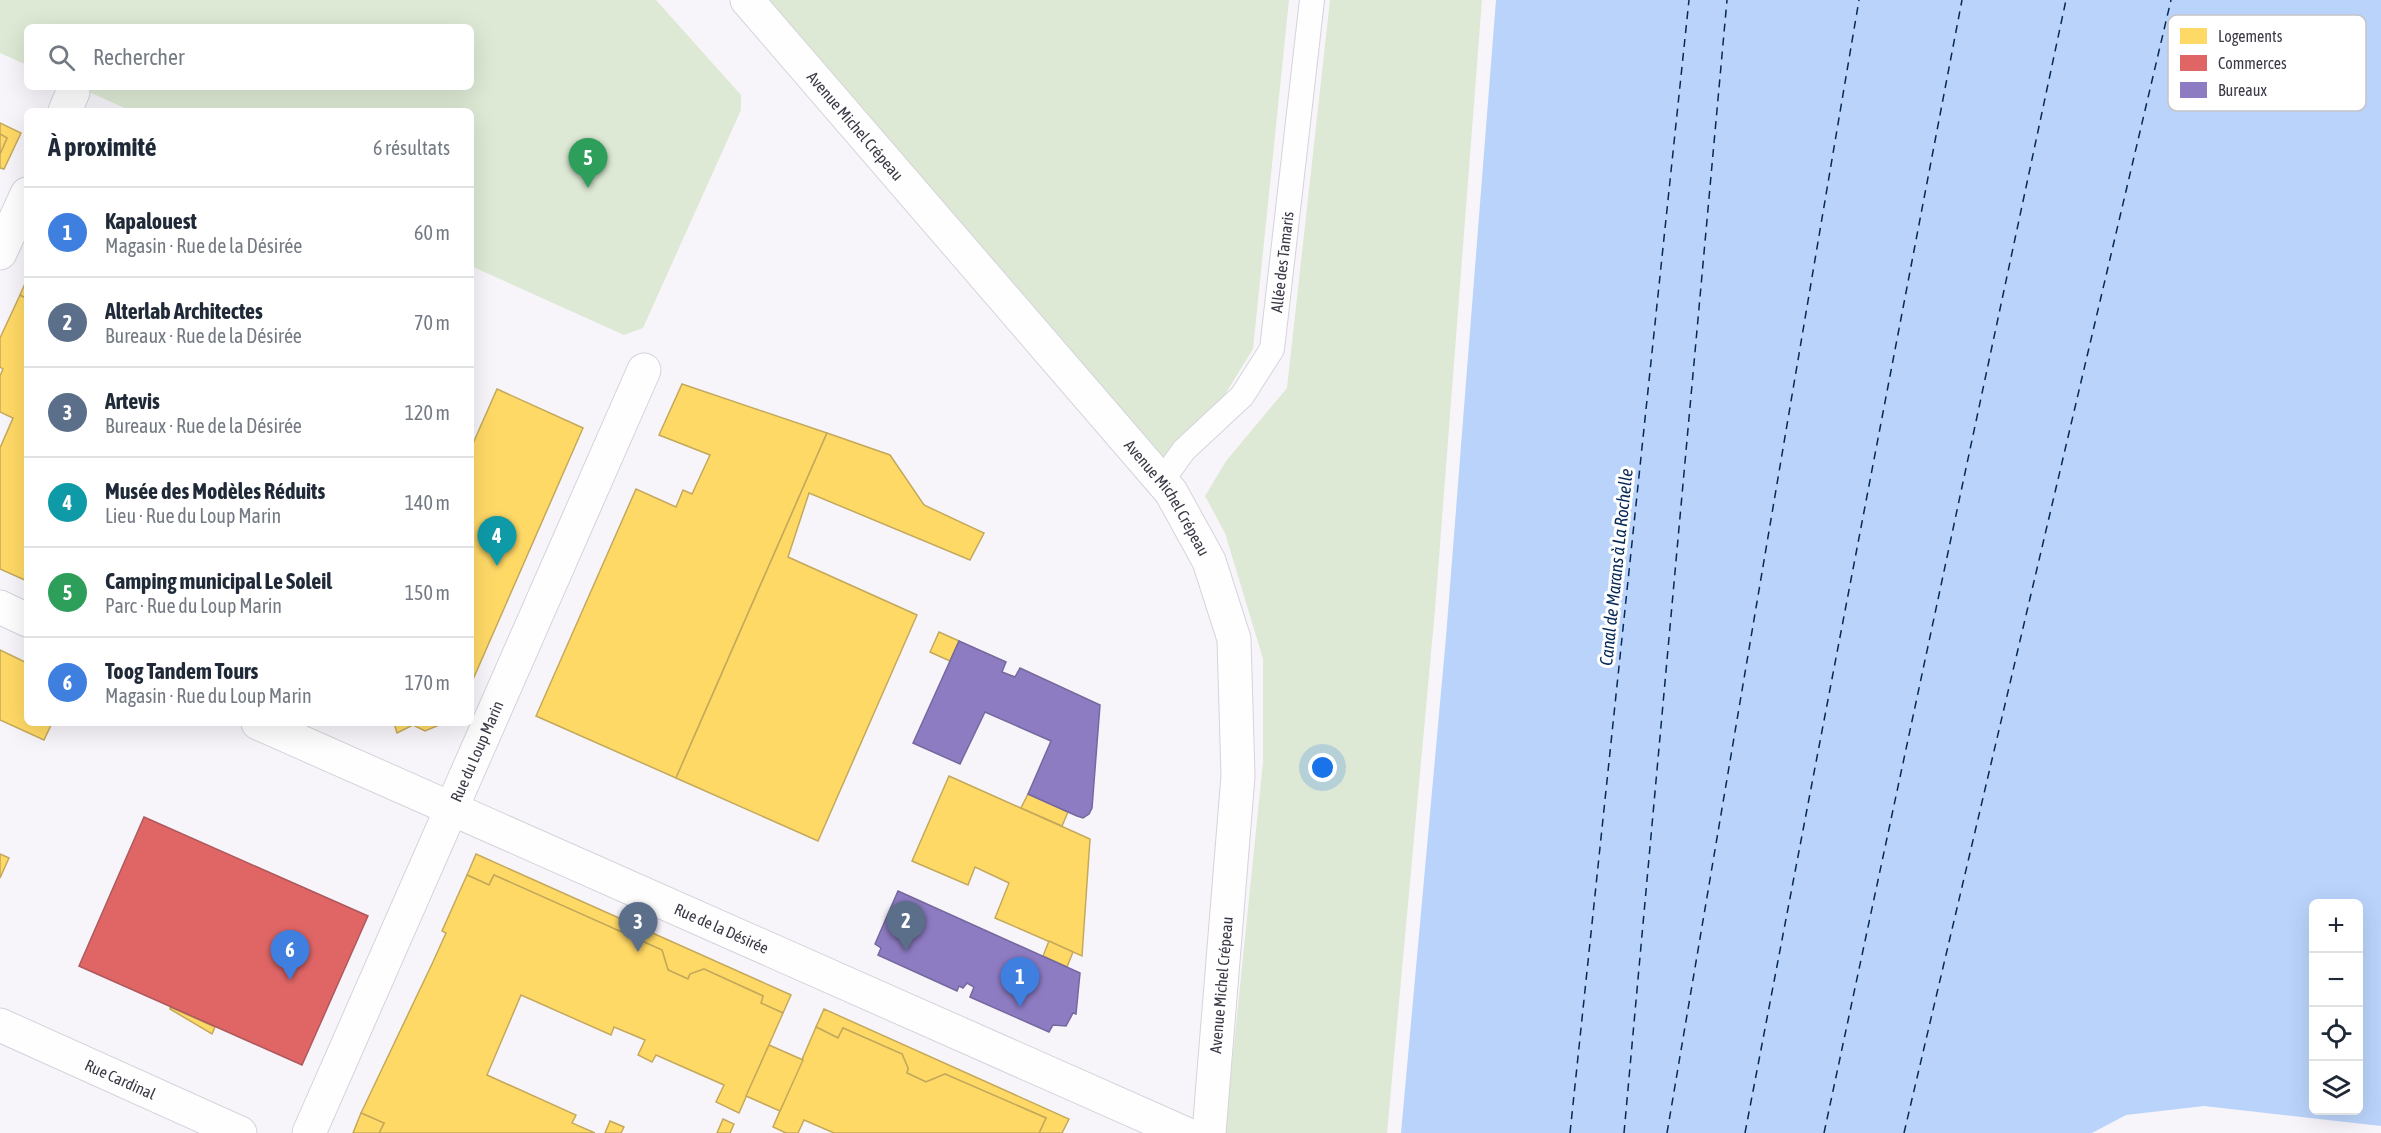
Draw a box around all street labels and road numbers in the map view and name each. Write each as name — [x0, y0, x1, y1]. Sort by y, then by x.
street label: Avenue Michel Crépeau — [804, 68, 907, 184]
street label: Allée des Tamaris — [1267, 210, 1297, 314]
street label: Avenue Michel Crépeau — [1121, 436, 1213, 559]
street label: Rue du Loup Marin — [447, 698, 507, 804]
street label: Rue de la Désirée — [672, 900, 771, 957]
street label: Avenue Michel Crépeau — [1206, 916, 1237, 1054]
street label: Rue Cardinal — [82, 1055, 159, 1103]

